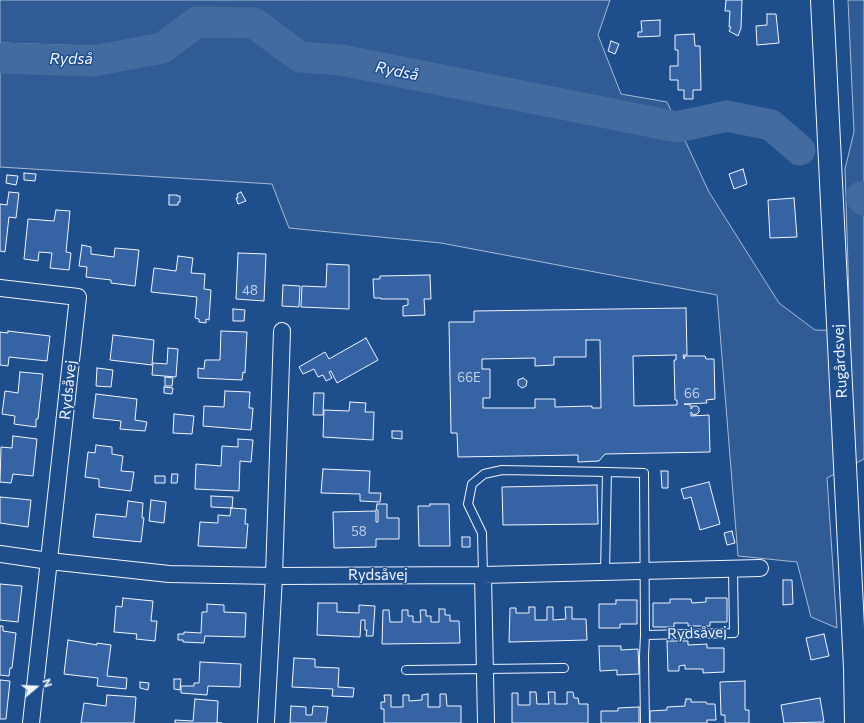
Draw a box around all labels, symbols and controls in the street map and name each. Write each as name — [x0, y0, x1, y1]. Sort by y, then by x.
water label: Rydså — [49, 49, 93, 69]
water label: Rydså — [374, 57, 420, 85]
house number: 48 — [242, 283, 258, 299]
street label: Rugårdsvej — [829, 323, 851, 399]
street label: Rydsåvej — [56, 359, 80, 421]
house number: 66E — [457, 370, 481, 386]
house number: 66 — [684, 386, 700, 402]
house number: 58 — [351, 524, 367, 540]
street label: Rydsåvej — [348, 566, 408, 584]
street label: Rydsåvej — [667, 623, 727, 643]
north arrow — [16, 667, 56, 707]
text: N — [40, 677, 55, 689]

